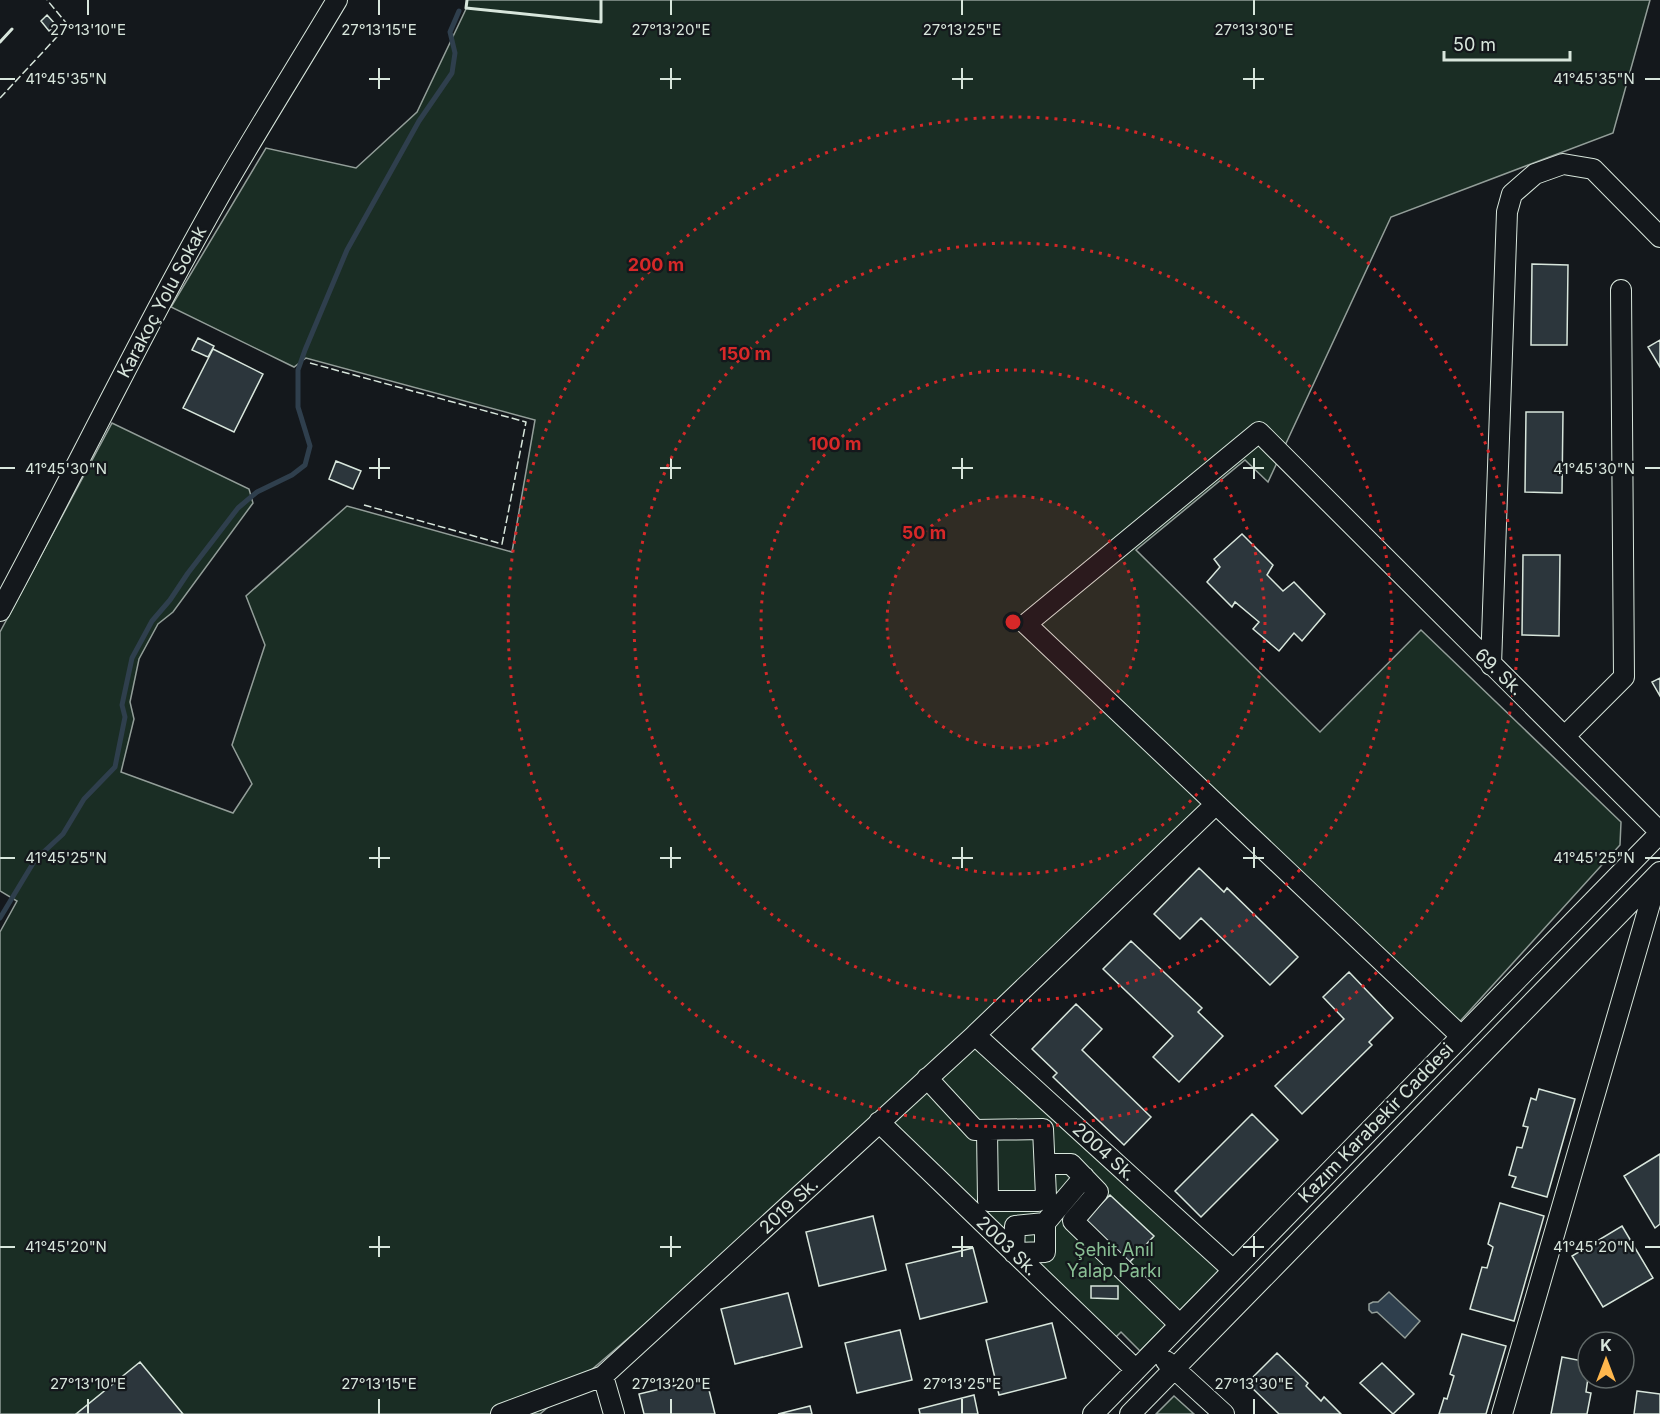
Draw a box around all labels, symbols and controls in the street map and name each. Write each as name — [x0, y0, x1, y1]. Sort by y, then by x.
text: 27°13'10"E — [50, 20, 126, 39]
text: 27°13'15"E — [341, 20, 417, 39]
text: 27°13'20"E — [632, 20, 710, 39]
text: 27°13'25"E — [923, 20, 1001, 39]
text: 27°13'30"E — [1214, 20, 1294, 39]
scale bar — [1444, 24, 1570, 62]
text: 50 m — [1453, 34, 1496, 55]
text: 41°45'35"N — [25, 69, 107, 88]
text: 41°45'35"N — [1553, 69, 1635, 88]
street label: Karakoç Yolu Sokak — [113, 222, 210, 381]
text: 200 m — [628, 254, 684, 275]
text: 150 m — [719, 343, 771, 364]
text: 100 m — [809, 433, 861, 454]
text: 41°45'30"N — [25, 459, 107, 478]
text: 41°45'30"N — [1553, 459, 1635, 478]
text: 50 m — [902, 522, 946, 543]
centre of rings — [1003, 612, 1023, 632]
street label: 69. Sk. — [1471, 644, 1528, 700]
text: 41°45'25"N — [25, 848, 107, 867]
text: 41°45'25"N — [1553, 848, 1635, 867]
street label: Kazım Karabekir Caddesi — [1294, 1039, 1457, 1207]
street label: 2004 Sk. — [1069, 1118, 1140, 1185]
street label: 2019 Sk. — [755, 1173, 822, 1238]
street label: 2003 Sk. — [973, 1212, 1042, 1280]
text: 41°45'20"N — [25, 1237, 107, 1256]
text: 41°45'20"N — [1553, 1237, 1635, 1256]
park label: Şehit Anıl Yalap Parkı — [1067, 1239, 1161, 1281]
north arrow — [1576, 1330, 1636, 1390]
text: K — [1600, 1335, 1612, 1355]
text: 27°13'10"E — [50, 1374, 126, 1393]
text: 27°13'15"E — [341, 1374, 417, 1393]
text: 27°13'20"E — [632, 1374, 710, 1393]
text: 27°13'25"E — [923, 1374, 1001, 1393]
text: 27°13'30"E — [1214, 1374, 1294, 1393]

